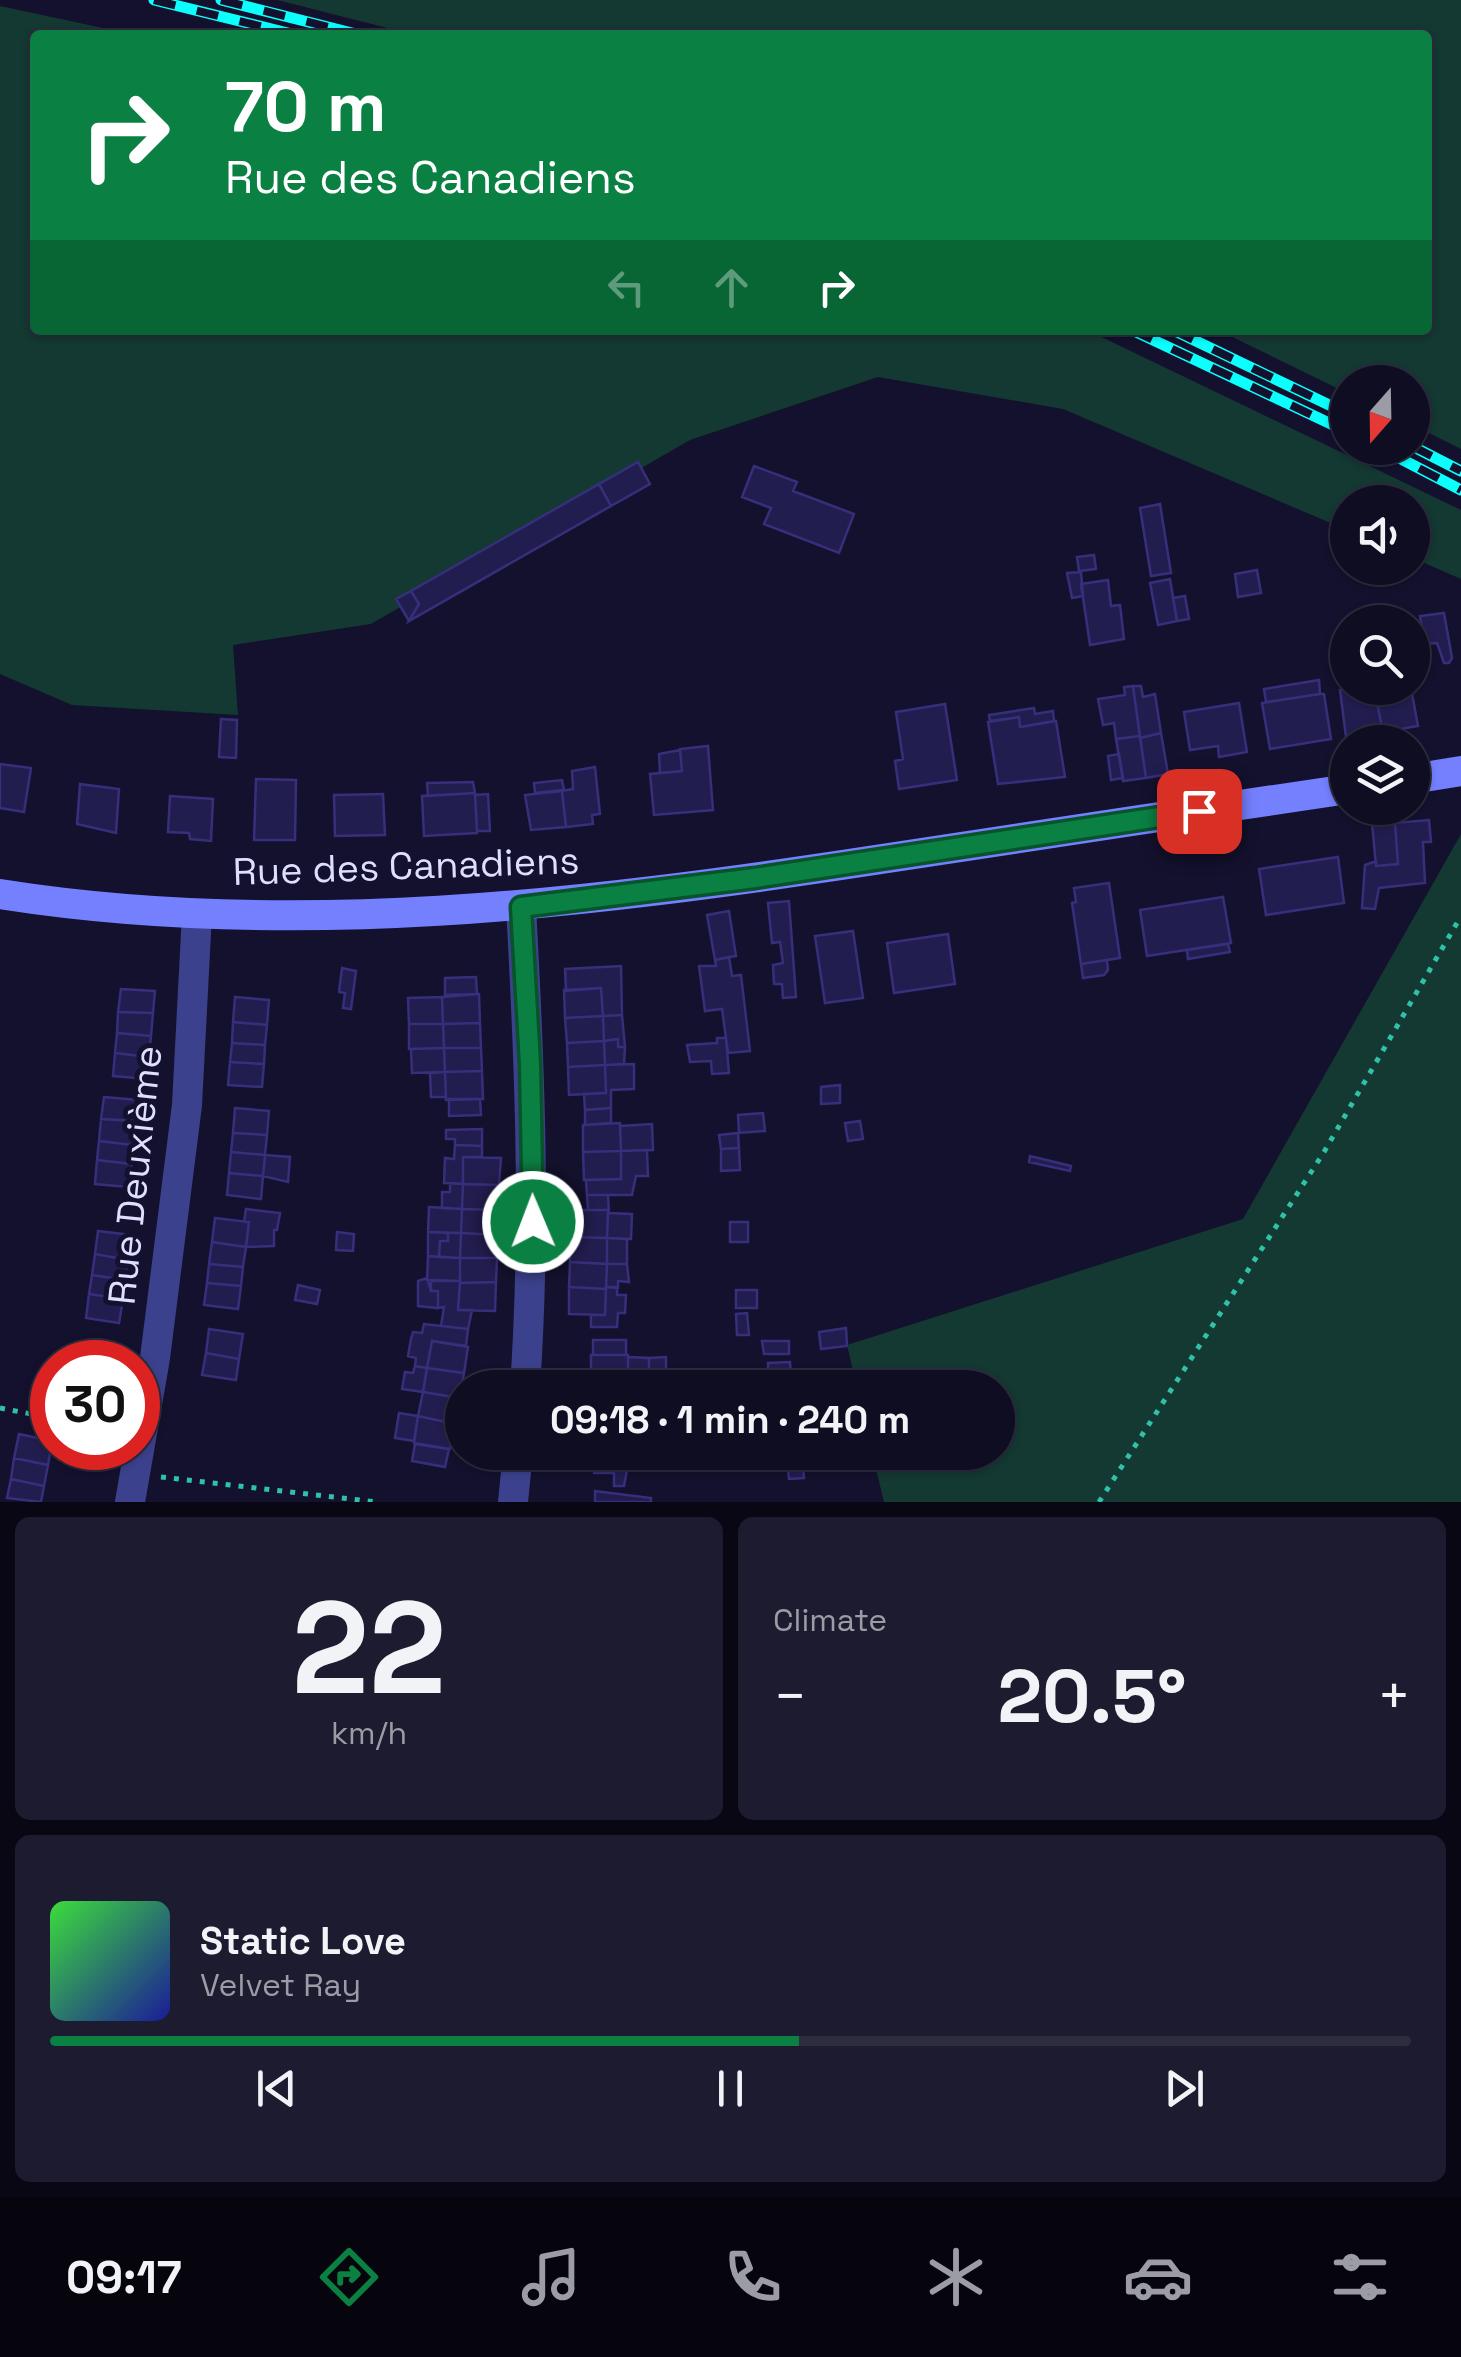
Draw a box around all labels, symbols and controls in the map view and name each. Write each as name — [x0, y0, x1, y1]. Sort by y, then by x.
text: 70 m — [225, 62, 386, 151]
icon: right — [60, 70, 190, 200]
text: Rue des Canadiens — [225, 149, 636, 206]
icon: left — [599, 260, 654, 315]
icon: ahead — [704, 260, 759, 315]
icon: right — [809, 260, 864, 315]
north arrow — [1330, 365, 1430, 465]
map controls — [1330, 365, 1430, 825]
button: sound — [1330, 485, 1430, 585]
button: search — [1330, 605, 1430, 705]
button: layers — [1330, 725, 1430, 825]
pin — [1157, 769, 1242, 854]
icon: arrive — [1172, 784, 1227, 839]
street label: Rue des Canadiens — [232, 836, 580, 896]
street label: Rue Deuxième — [98, 1043, 172, 1307]
position arrow — [481, 1170, 585, 1274]
speed limit sign: 30 — [30, 1340, 160, 1470]
text: 09:18 · 1 min · 240 m — [550, 1396, 910, 1444]
text: 22 — [292, 1565, 446, 1731]
text: Climate — [773, 1600, 887, 1640]
text: 20.5° — [997, 1648, 1187, 1744]
text: − — [773, 1661, 807, 1731]
text: + — [1377, 1661, 1411, 1731]
text: km/h — [331, 1713, 407, 1753]
text: Static Love — [200, 1917, 406, 1965]
text: Velvet Ray — [200, 1965, 361, 2005]
icon: previous — [249, 2061, 304, 2116]
icon: pause — [703, 2061, 758, 2116]
icon: next — [1157, 2061, 1212, 2116]
icon: directions — [314, 2242, 384, 2312]
icon: music — [516, 2242, 586, 2312]
icon: phone — [718, 2242, 788, 2312]
icon: climate — [921, 2242, 991, 2312]
icon: car — [1123, 2242, 1193, 2312]
icon: filters — [1325, 2242, 1395, 2312]
text: 09:17 — [66, 2249, 182, 2306]

